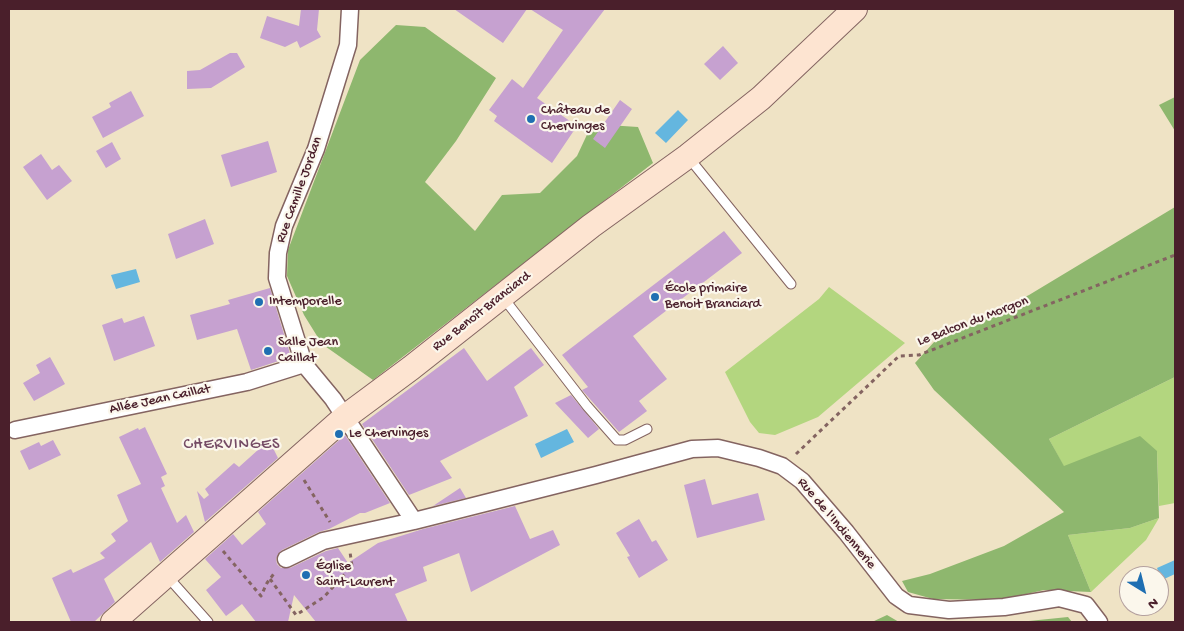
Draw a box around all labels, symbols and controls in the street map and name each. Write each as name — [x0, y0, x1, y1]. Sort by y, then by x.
place label: Château de Chervinges — [541, 103, 610, 136]
marker: Château de Chervinges — [525, 113, 537, 125]
street label: Rue Camille Jordan — [273, 135, 327, 245]
street label: Rue Benoît Branciard — [430, 268, 534, 356]
place label: École primaire Benoit Branciard — [665, 281, 761, 314]
marker: École primaire Benoit Branciard — [649, 291, 661, 303]
street label: Le Balcon du Morgon — [915, 293, 1031, 351]
place label: Intemporelle — [269, 294, 342, 310]
marker: Intemporelle — [253, 296, 265, 308]
place label: Salle Jean Caillat — [278, 335, 338, 368]
marker: Salle Jean Caillat — [262, 345, 274, 357]
street label: Allée Jean Caillat — [108, 381, 212, 419]
place label: Le Chervinges — [349, 426, 428, 442]
marker: Le Chervinges — [333, 428, 345, 440]
district label: CHERVINGES — [182, 436, 282, 456]
street label: Rue de l'Indiennerie — [793, 475, 879, 573]
place label: Église Saint-Laurent — [316, 559, 394, 592]
north arrow — [1119, 566, 1169, 616]
marker: Église Saint-Laurent — [300, 569, 312, 581]
text: N — [1144, 593, 1161, 612]

